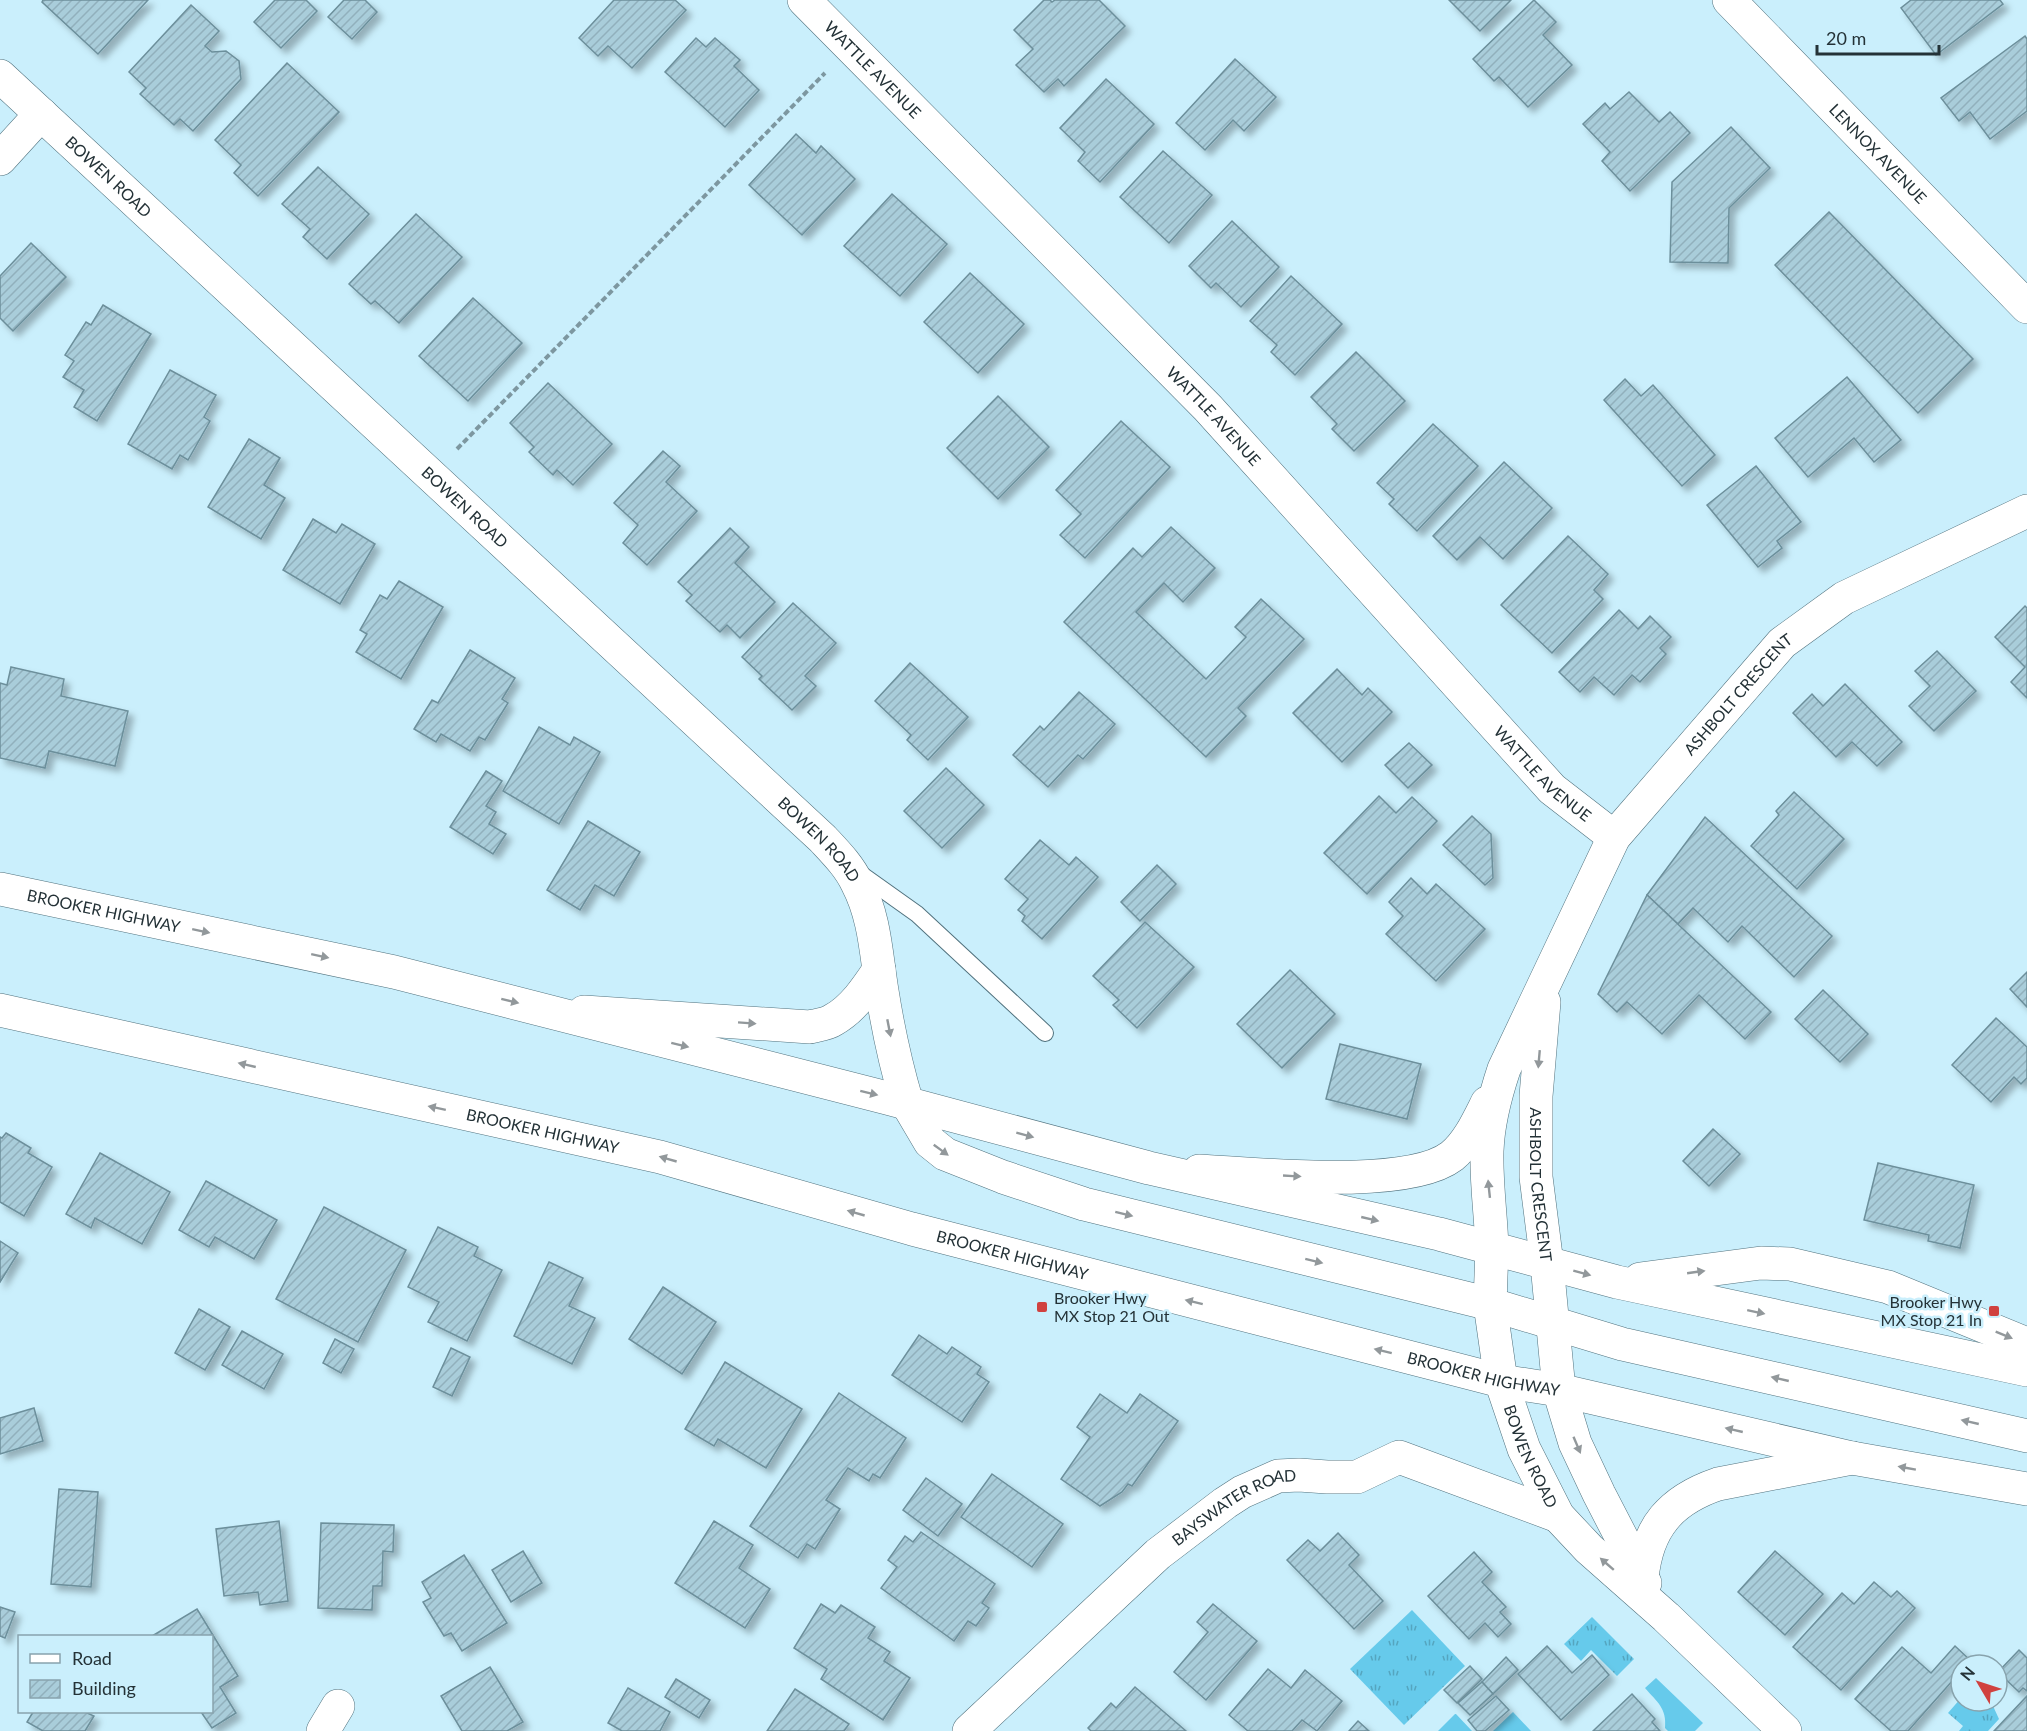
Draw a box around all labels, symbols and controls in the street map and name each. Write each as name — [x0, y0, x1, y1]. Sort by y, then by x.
street label: WATTLE AVENUE — [821, 17, 925, 122]
scale bar — [1817, 18, 1938, 56]
text: 20 m — [1826, 27, 1866, 49]
street label: LENNOX AVENUE — [1826, 99, 1931, 207]
street label: BOWEN ROAD — [62, 132, 156, 221]
street label: WATTLE AVENUE — [1163, 362, 1265, 469]
street label: BOWEN ROAD — [418, 462, 512, 551]
street label: ASHBOLT CRESCENT — [1679, 629, 1796, 759]
street label: WATTLE AVENUE — [1490, 721, 1595, 825]
street label: BOWEN ROAD — [775, 793, 865, 885]
street label: BROOKER HIGHWAY — [25, 885, 182, 936]
one-way arrow — [192, 927, 210, 937]
one-way arrow — [311, 952, 330, 962]
one-way arrow — [501, 997, 519, 1007]
one-way arrow — [738, 1018, 757, 1027]
one-way arrow — [885, 1018, 894, 1037]
one-way arrow — [671, 1040, 689, 1050]
one-way arrow — [1534, 1049, 1544, 1068]
one-way arrow — [237, 1060, 256, 1070]
one-way arrow — [860, 1089, 878, 1098]
one-way arrow — [428, 1102, 446, 1112]
street label: BROOKER HIGHWAY — [465, 1104, 621, 1157]
street label: ASHBOLT CRESCENT — [1527, 1107, 1557, 1263]
one-way arrow — [1015, 1130, 1034, 1140]
one-way arrow — [933, 1144, 949, 1156]
one-way arrow — [659, 1154, 677, 1163]
one-way arrow — [1282, 1171, 1301, 1180]
one-way arrow — [1484, 1180, 1494, 1199]
one-way arrow — [847, 1208, 865, 1217]
one-way arrow — [1116, 1210, 1134, 1219]
one-way arrow — [1361, 1214, 1379, 1224]
street label: BROOKER HIGHWAY — [935, 1226, 1091, 1283]
one-way arrow — [1305, 1256, 1323, 1266]
one-way arrow — [1687, 1267, 1706, 1277]
one-way arrow — [1573, 1269, 1591, 1279]
place label: Brooker Hwy MX Stop 21 Out — [1054, 1288, 1170, 1325]
place label: Brooker Hwy MX Stop 21 In — [1881, 1292, 1983, 1329]
one-way arrow — [1185, 1297, 1203, 1307]
marker: Brooker Hwy MX Stop 21 Out — [1035, 1300, 1049, 1314]
marker: Brooker Hwy MX Stop 21 In — [1987, 1304, 2001, 1318]
one-way arrow — [1747, 1308, 1766, 1317]
one-way arrow — [1995, 1331, 2013, 1340]
one-way arrow — [1374, 1345, 1392, 1355]
street label: BROOKER HIGHWAY — [1405, 1347, 1561, 1399]
one-way arrow — [1771, 1374, 1789, 1384]
street label: BOWEN ROAD — [1501, 1402, 1562, 1511]
one-way arrow — [1961, 1417, 1979, 1427]
one-way arrow — [1725, 1425, 1743, 1435]
one-way arrow — [1572, 1437, 1582, 1455]
one-way arrow — [1898, 1463, 1917, 1472]
street label: BAYSWATER ROAD — [1168, 1465, 1297, 1549]
one-way arrow — [1599, 1558, 1615, 1571]
legend — [18, 1635, 213, 1713]
text: Road — [72, 1647, 112, 1669]
north arrow — [1949, 1653, 2009, 1713]
text: N — [1956, 1662, 1978, 1684]
text: Building — [72, 1677, 136, 1699]

